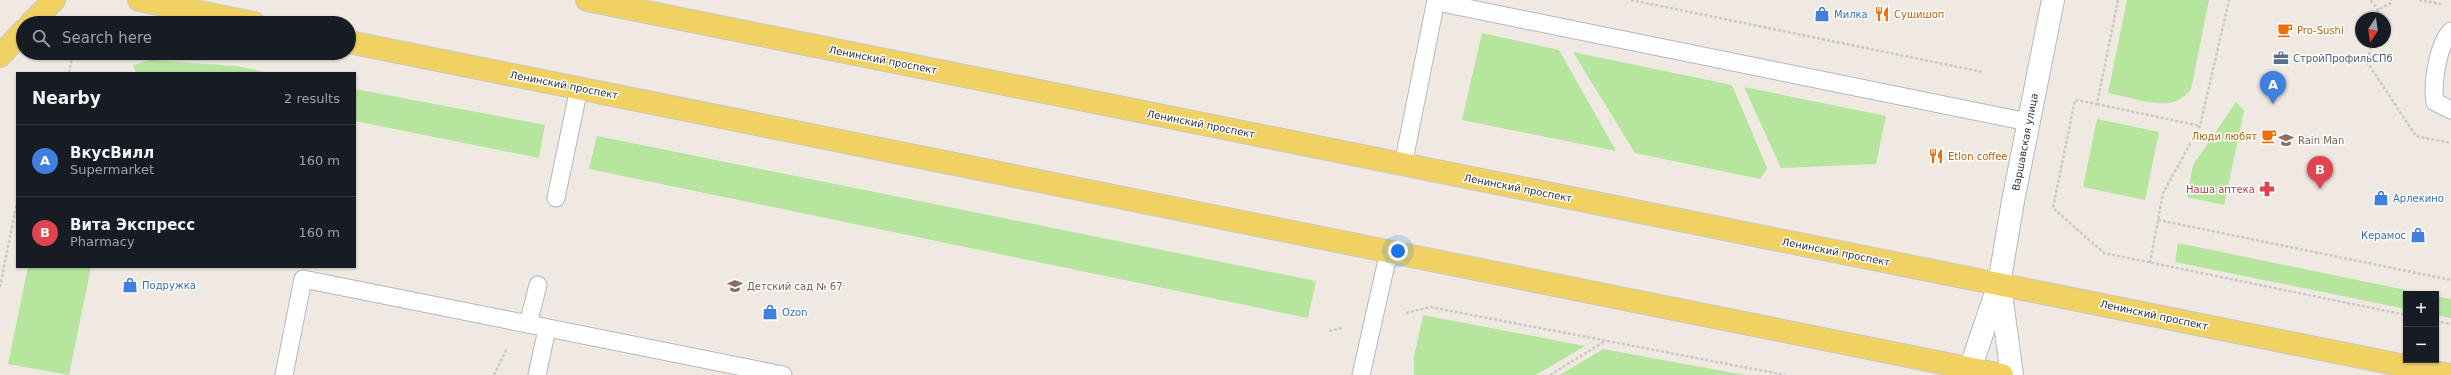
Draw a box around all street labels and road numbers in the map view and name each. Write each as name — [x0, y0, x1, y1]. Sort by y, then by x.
street label: Ленинский проспект — [828, 44, 938, 76]
street label: Ленинский проспект — [509, 69, 619, 101]
street label: Варшавская улица — [2010, 92, 2040, 192]
street label: Ленинский проспект — [1146, 108, 1256, 140]
street label: Ленинский проспект — [1463, 172, 1573, 204]
street label: Ленинский проспект — [1781, 236, 1891, 268]
street label: Ленинский проспект — [2099, 298, 2209, 332]

